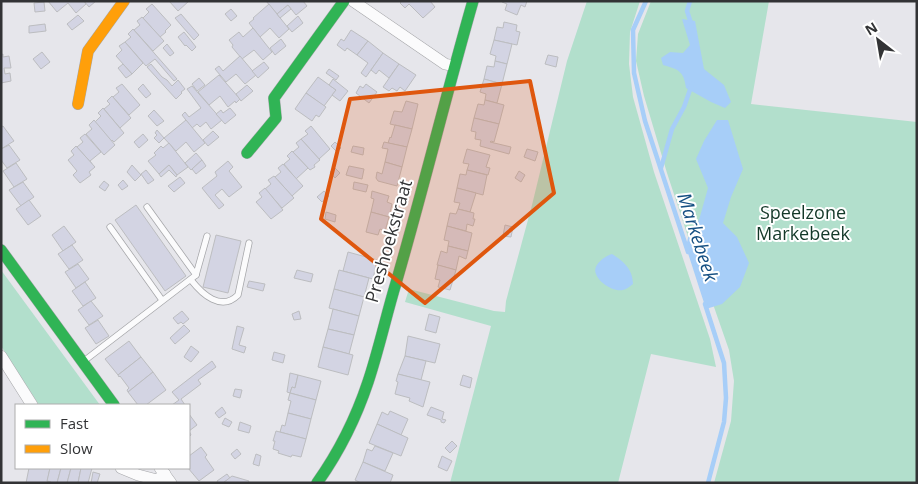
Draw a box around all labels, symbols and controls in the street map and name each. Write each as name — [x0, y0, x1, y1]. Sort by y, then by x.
north arrow — [853, 15, 903, 65]
text: N — [861, 17, 881, 40]
street label: Preshoekstraat — [359, 176, 417, 305]
water label: Markebeek — [671, 189, 725, 285]
park label: Speelzone Markebeek — [756, 200, 850, 245]
legend — [15, 404, 190, 469]
text: Fast — [60, 413, 89, 433]
text: Slow — [60, 438, 93, 458]

